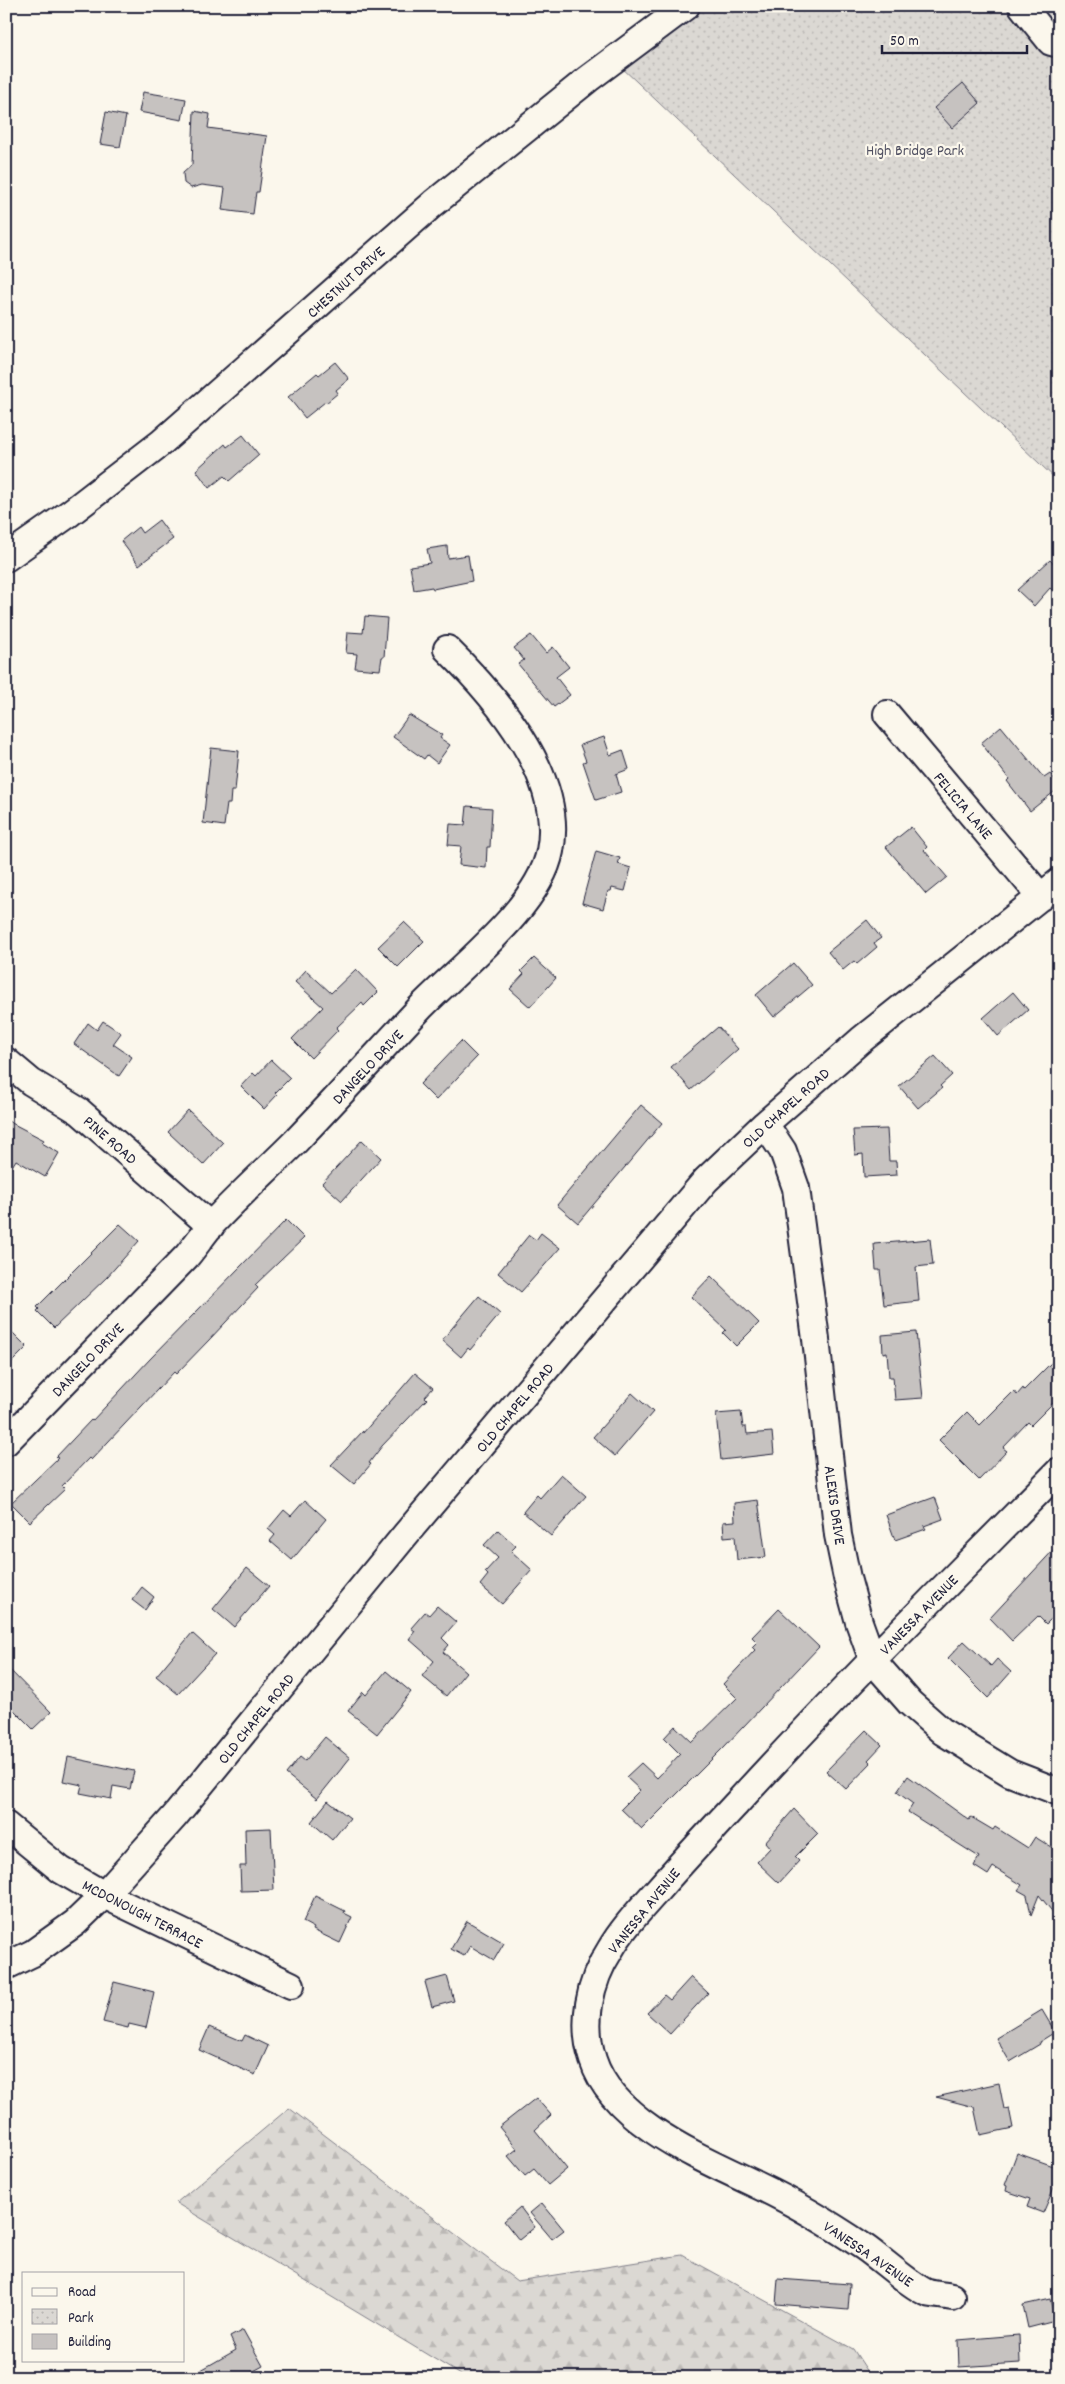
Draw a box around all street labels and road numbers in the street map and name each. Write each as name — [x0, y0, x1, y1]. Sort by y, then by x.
street label: CHESTNUT DRIVE — [302, 241, 391, 324]
street label: FELICIA LANE — [927, 768, 998, 846]
street label: DANGELO DRIVE — [328, 1024, 410, 1111]
street label: OLD CHAPEL ROAD — [738, 1063, 836, 1155]
street label: PINE ROAD — [77, 1111, 141, 1171]
street label: DANGELO DRIVE — [47, 1318, 131, 1403]
street label: OLD CHAPEL ROAD — [471, 1359, 560, 1459]
street label: ALEXIS DRIVE — [817, 1464, 851, 1547]
street label: VANESSA AVENUE — [875, 1570, 965, 1661]
street label: OLD CHAPEL ROAD — [213, 1669, 301, 1770]
street label: VANESSA AVENUE — [603, 1863, 687, 1959]
street label: MCDONOUGH TERRACE — [78, 1875, 207, 1956]
street label: VANESSA AVENUE — [818, 2216, 918, 2294]

